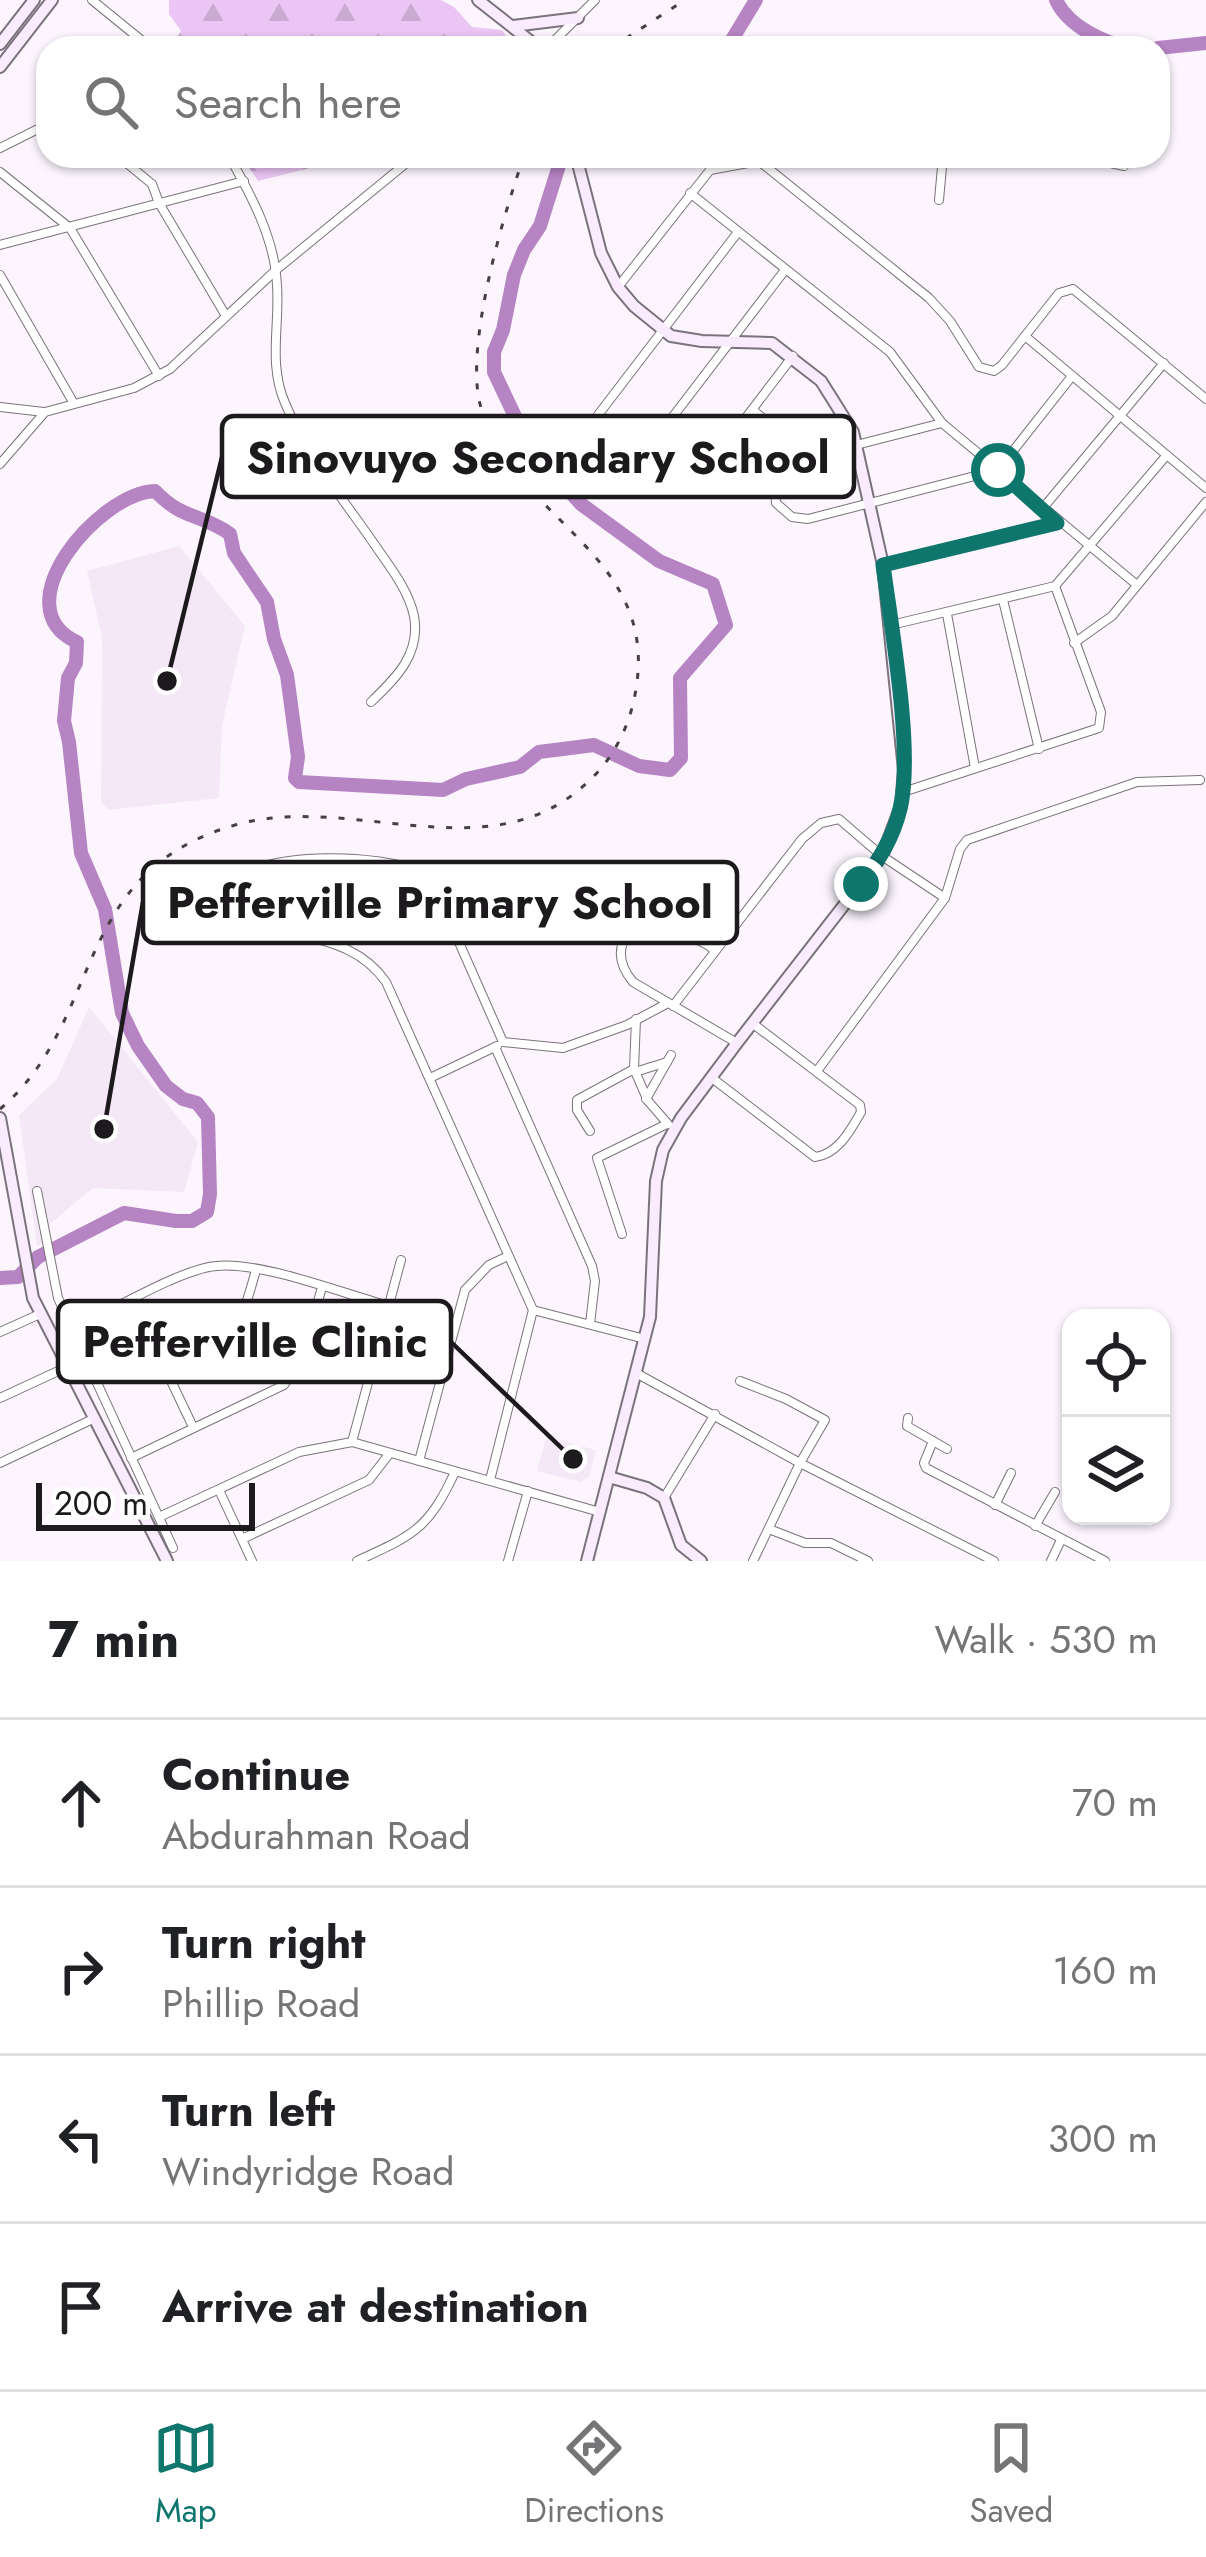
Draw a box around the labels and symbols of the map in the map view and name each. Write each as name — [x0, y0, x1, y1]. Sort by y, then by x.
callout: Sinovuyo Secondary School — [222, 416, 854, 497]
text: Sinovuyo Secondary School — [246, 425, 830, 490]
route start — [971, 443, 1025, 497]
route end — [834, 857, 888, 911]
callout: Pefferville Primary School — [143, 862, 737, 943]
text: Pefferville Primary School — [167, 870, 713, 935]
callout: Pefferville Clinic — [58, 1301, 451, 1382]
text: Pefferville Clinic — [82, 1309, 428, 1374]
scale bar — [36, 1477, 255, 1530]

